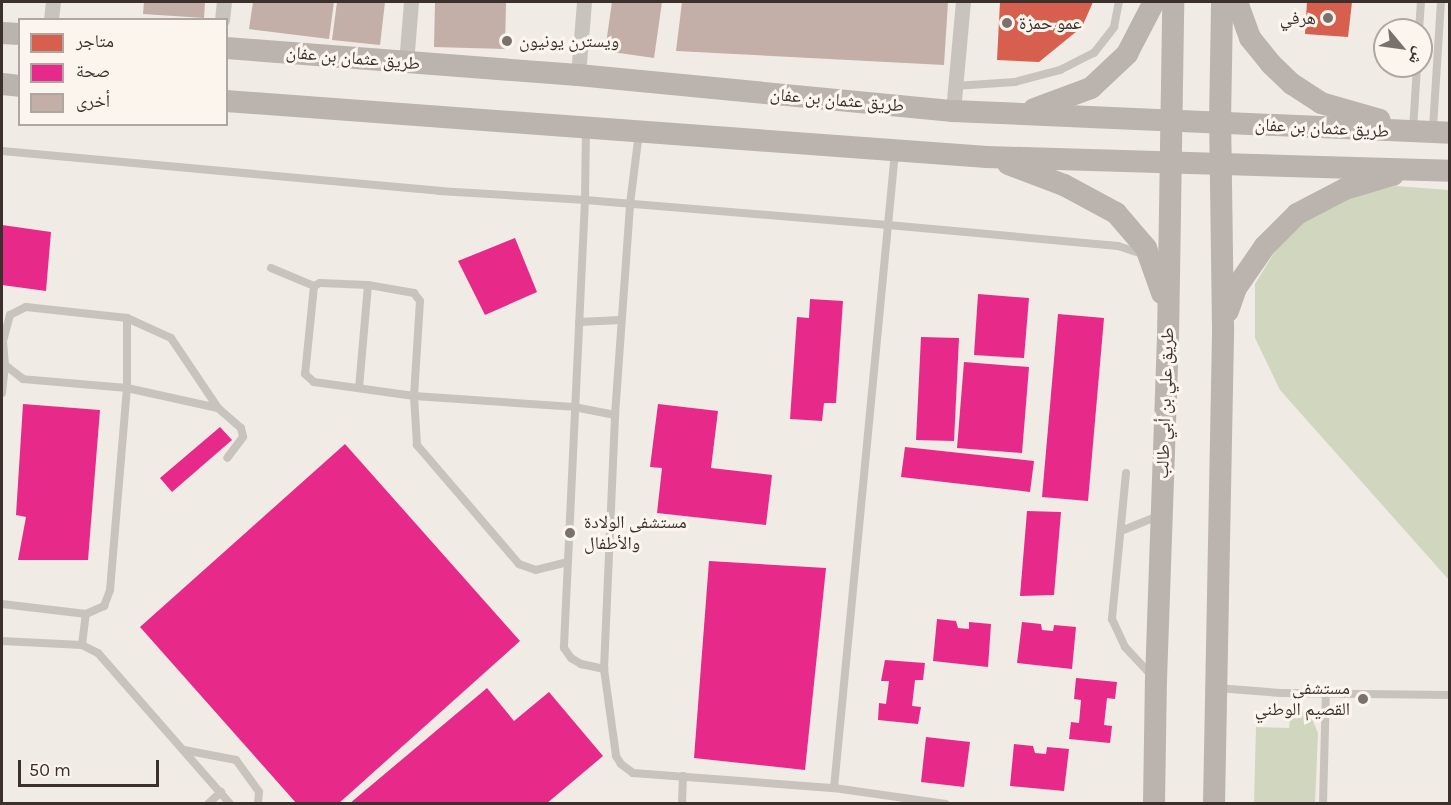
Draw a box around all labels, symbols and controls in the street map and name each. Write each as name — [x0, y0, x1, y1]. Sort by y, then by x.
place label: هرفي — [1280, 7, 1316, 29]
marker: هرفي — [1321, 11, 1335, 25]
place label: عمو حمزة — [1019, 12, 1082, 34]
marker: عمو حمزة — [1000, 16, 1014, 30]
legend — [18, 18, 228, 126]
north arrow — [1373, 18, 1433, 78]
text: متاجر — [76, 30, 114, 52]
place label: ويسترن يونيون — [519, 30, 619, 52]
marker: ويسترن يونيون — [500, 34, 514, 48]
street label: طريق عثمان بن عفان — [285, 41, 421, 75]
text: ش — [1405, 44, 1430, 68]
text: صحة — [76, 60, 110, 82]
street label: طريق عثمان بن عفان — [769, 83, 905, 117]
text: أخرى — [76, 90, 110, 112]
street label: طريق عثمان بن عفان — [1254, 114, 1390, 142]
street label: طريق علي بن أبي طالب — [1152, 327, 1178, 479]
place label: مستشفى الولادة والأطفال — [584, 512, 687, 554]
marker: مستشفى الولادة والأطفال — [561, 524, 579, 542]
place label: مستشفي القصيم الوطني — [1255, 678, 1350, 720]
marker: مستشفي القصيم الوطني — [1354, 690, 1372, 708]
scale bar — [21, 748, 162, 786]
text: 50 m — [29, 759, 71, 781]

